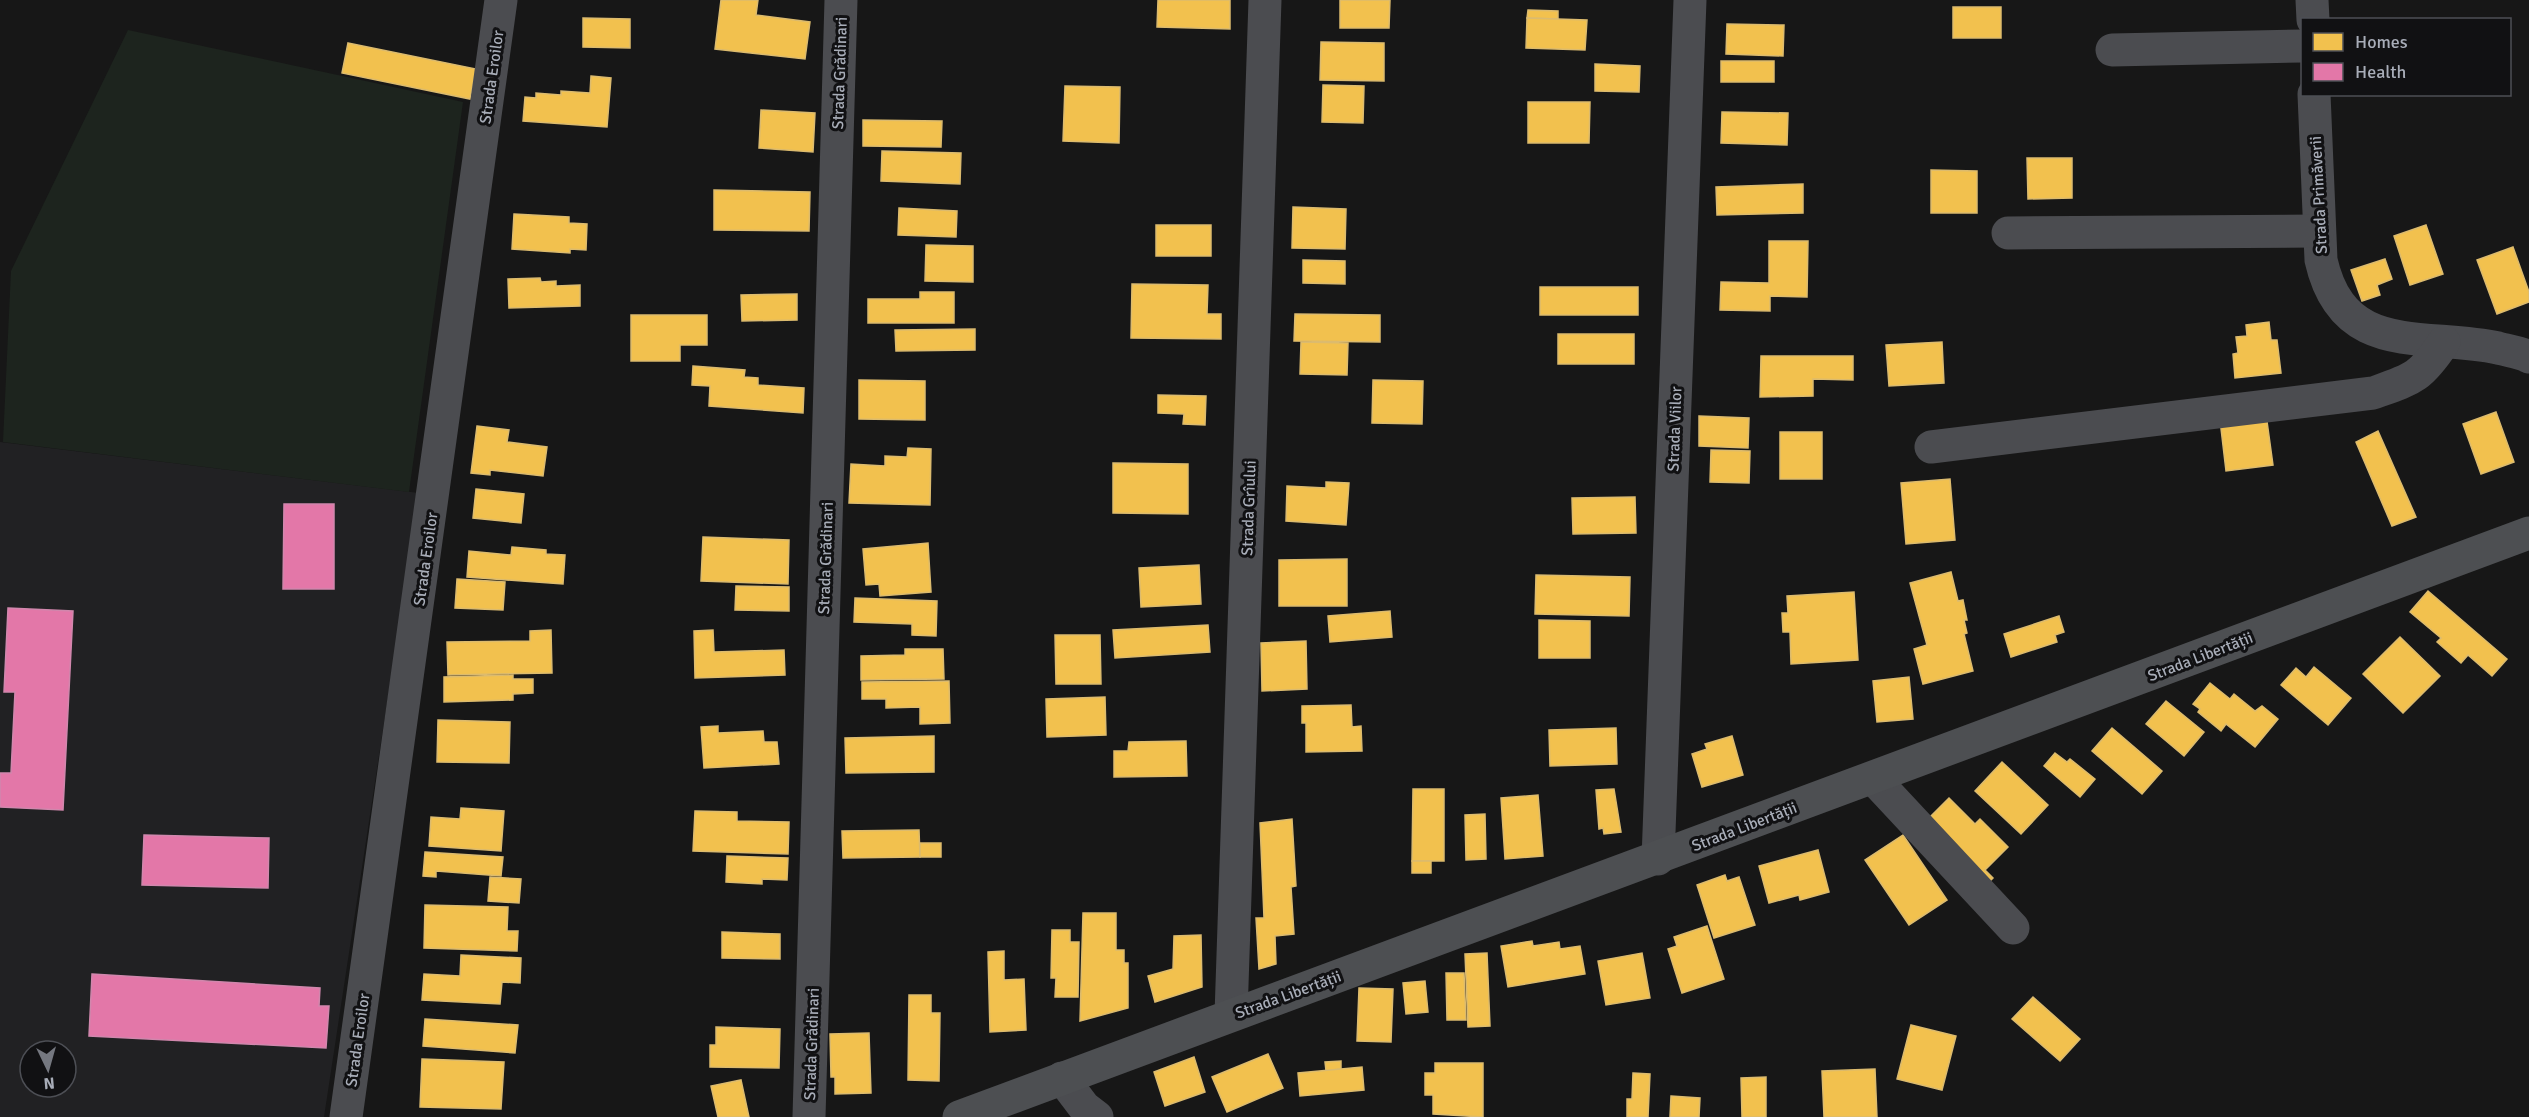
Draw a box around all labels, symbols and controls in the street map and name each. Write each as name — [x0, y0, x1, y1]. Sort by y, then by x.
street label: Strada Grădinari — [828, 16, 852, 130]
legend — [2301, 18, 2511, 96]
street label: Strada Eroilor — [476, 29, 508, 125]
text: Homes — [2355, 31, 2408, 53]
text: Health — [2355, 61, 2406, 83]
street label: Strada Primăverii — [2306, 135, 2332, 255]
street label: Strada Viilor — [1664, 386, 1686, 472]
street label: Strada Grîului — [1237, 460, 1261, 556]
street label: Strada Grădinari — [814, 501, 838, 615]
street label: Strada Eroilor — [410, 511, 442, 607]
street label: Strada Libertății — [2145, 628, 2256, 686]
street label: Strada Libertății — [1689, 798, 1800, 856]
street label: Strada Libertății — [1233, 966, 1344, 1023]
street label: Strada Grădinari — [800, 987, 824, 1101]
street label: Strada Eroilor — [342, 992, 374, 1088]
north arrow — [18, 1039, 78, 1099]
text: N — [43, 1072, 56, 1093]

